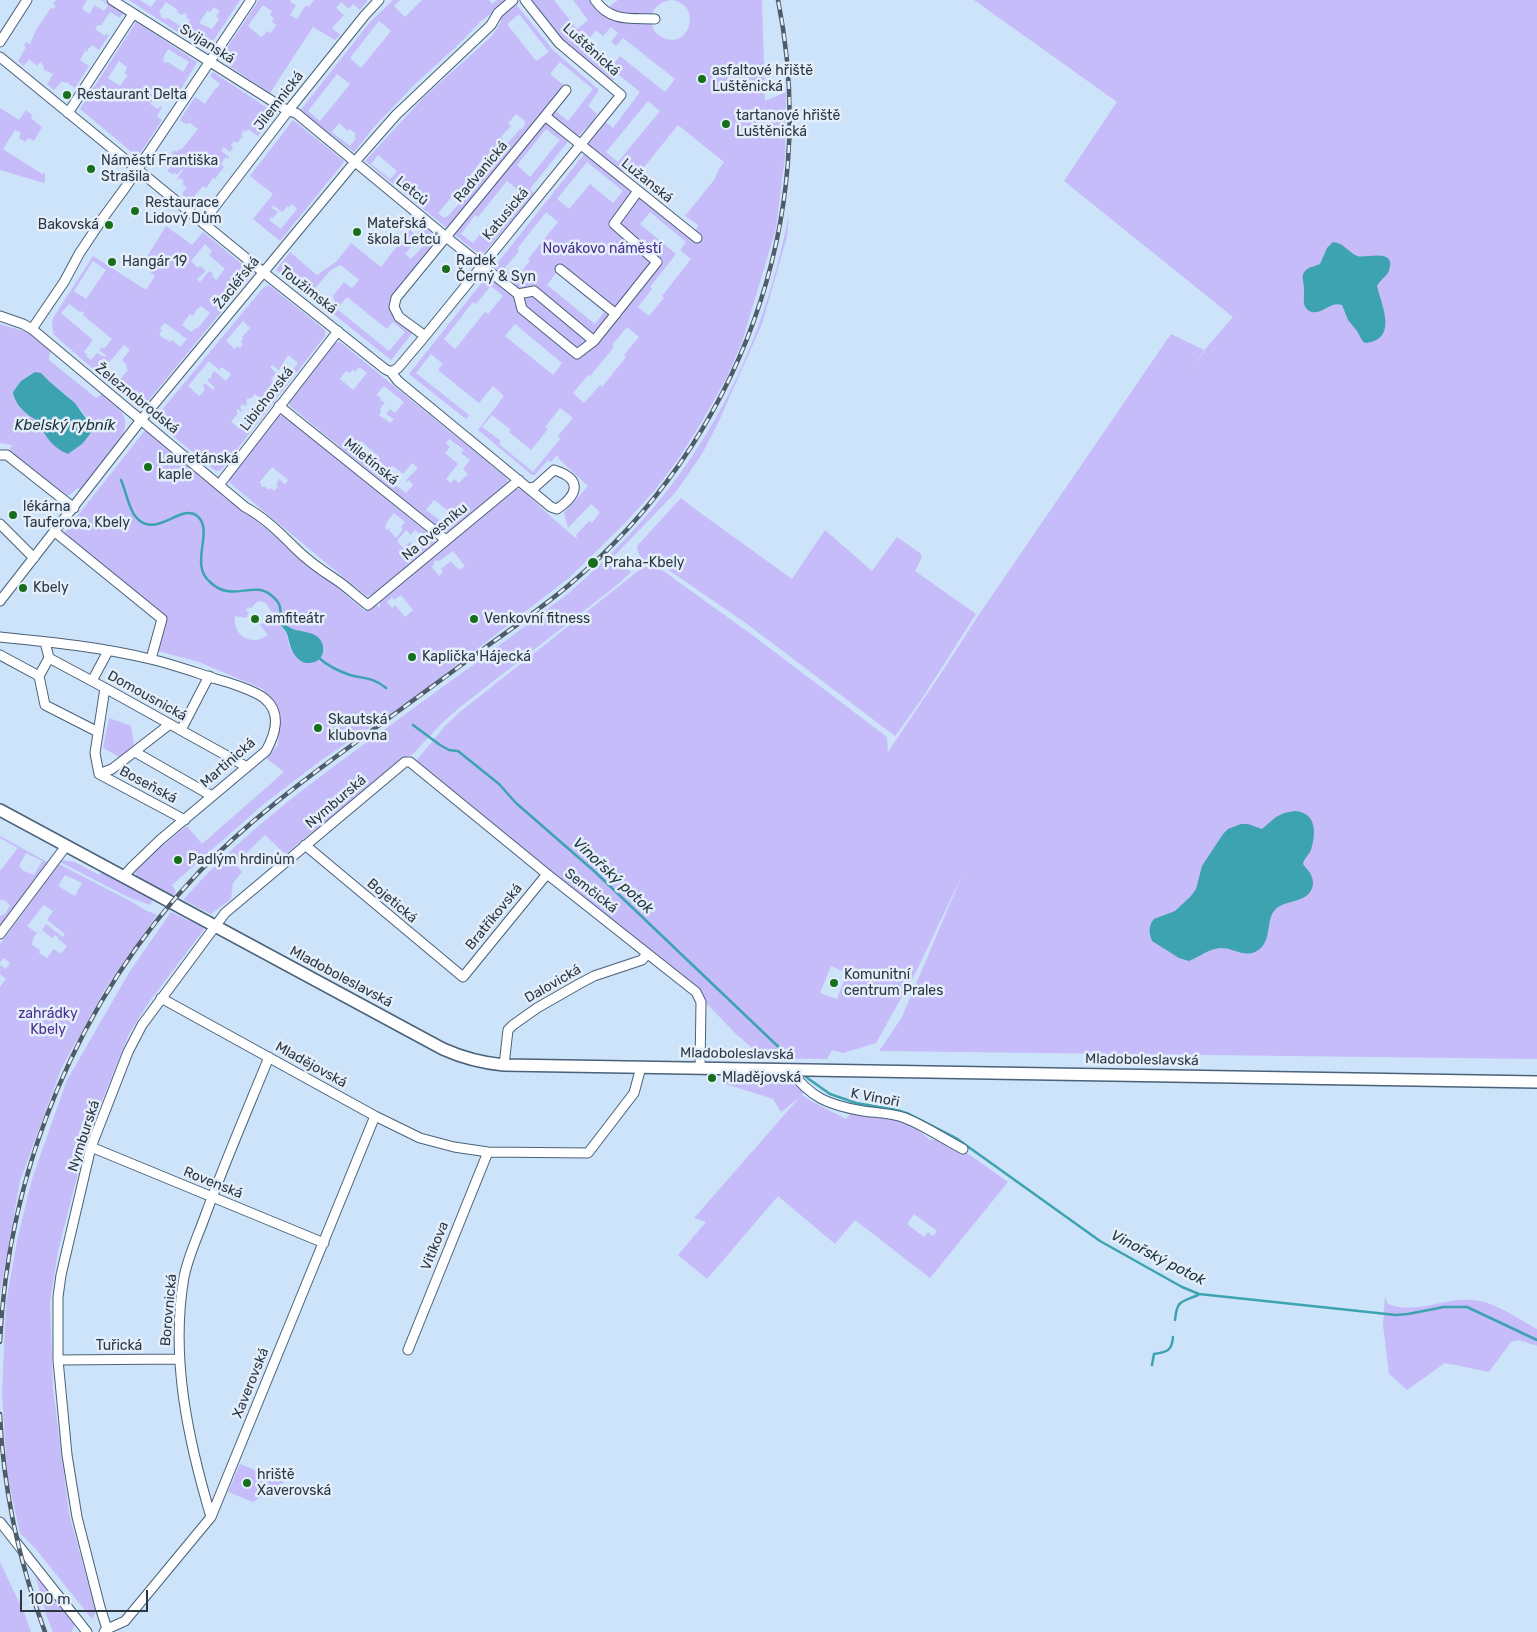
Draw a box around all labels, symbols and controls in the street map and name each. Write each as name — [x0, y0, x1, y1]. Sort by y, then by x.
street label: Luštěnická — [559, 20, 623, 80]
street label: Svijanská — [176, 21, 238, 67]
place label: asfaltové hřiště Luštěnická — [712, 63, 813, 95]
street label: Jilemnická — [251, 68, 307, 134]
marker: asfaltové hřiště Luštěnická — [696, 73, 708, 85]
place label: Restaurant Delta — [77, 87, 187, 103]
marker: Restaurant Delta — [61, 89, 73, 101]
place label: tartanové hřiště Luštěnická — [736, 108, 840, 140]
marker: tartanové hřiště Luštěnická — [720, 118, 732, 130]
street label: Radvanická — [451, 138, 511, 206]
place label: Náměstí Františka Strašila — [101, 153, 218, 186]
street label: Lužanská — [618, 155, 676, 207]
marker: Náměstí Františka Strašila — [85, 163, 97, 175]
street label: Letců — [392, 173, 432, 209]
street label: Katusická — [479, 184, 533, 244]
place label: Restaurace Lidový Dům — [145, 195, 222, 228]
marker: Restaurace Lidový Dům — [129, 205, 141, 217]
place label: Mateřská škola Letců — [367, 216, 441, 248]
place label: Bakovská — [38, 217, 99, 233]
marker: Bakovská — [103, 219, 115, 231]
marker: Mateřská škola Letců — [351, 226, 363, 238]
park label: Novákovo náměstí — [543, 241, 661, 257]
street label: Žacléřská — [211, 253, 263, 313]
place label: Radek Černý & Syn — [456, 253, 536, 286]
place label: Hangár 19 — [122, 254, 187, 270]
marker: Hangár 19 — [106, 256, 118, 268]
street label: Toužimská — [276, 262, 340, 318]
marker: Radek Černý & Syn — [440, 263, 452, 275]
street label: Železnobrodská — [92, 360, 182, 438]
street label: Libichovská — [237, 364, 297, 434]
water label: Kbelský rybník — [15, 417, 115, 435]
street label: Miletínská — [340, 435, 402, 489]
place label: Lauretánská kaple — [158, 451, 239, 484]
marker: Lauretánská kaple — [142, 461, 154, 473]
place label: lékárna Tauferova, Kbely — [23, 499, 130, 532]
street label: Na Ovesníku — [399, 500, 471, 564]
marker: lékárna Tauferova, Kbely — [7, 509, 19, 521]
place label: Praha-Kbely — [604, 555, 685, 571]
marker: Praha-Kbely — [586, 556, 600, 570]
place label: Kbely — [33, 580, 69, 596]
marker: Kbely — [17, 582, 29, 594]
place label: amfiteátr — [265, 611, 325, 627]
place label: Venkovní fitness — [484, 611, 590, 627]
marker: amfiteátr — [249, 613, 261, 625]
marker: Venkovní fitness — [468, 613, 480, 625]
place label: Kaplička Hájecká — [422, 649, 531, 665]
marker: Kaplička Hájecká — [406, 651, 418, 663]
street label: Domousnická — [104, 667, 190, 725]
place label: Skautská klubovna — [328, 712, 387, 744]
marker: Skautská klubovna — [312, 722, 324, 734]
street label: Martinická — [197, 735, 259, 791]
street label: Boseňská — [116, 763, 180, 807]
street label: Nymburská — [302, 772, 370, 832]
water label: Vinořský potok — [569, 834, 657, 918]
place label: Padlým hrdinům — [188, 852, 295, 868]
marker: Padlým hrdinům — [172, 854, 184, 866]
street label: Semčická — [561, 865, 621, 917]
street label: Bojetická — [364, 875, 420, 927]
street label: Bratříkovská — [462, 880, 526, 954]
street label: Mladoboleslavská — [287, 943, 395, 1011]
street label: Dalovická — [522, 961, 584, 1007]
place label: Komunitní centrum Prales — [844, 967, 943, 1000]
marker: Komunitní centrum Prales — [828, 977, 840, 989]
park label: zahrádky Kbely — [18, 1006, 78, 1038]
street label: Mladějovská — [272, 1038, 350, 1092]
street label: Mladoboleslavská — [680, 1045, 794, 1063]
street label: Mladoboleslavská — [1085, 1051, 1199, 1069]
place label: Mladějovská — [722, 1070, 801, 1086]
marker: Mladějovská — [706, 1072, 718, 1084]
street label: K Vinoři — [849, 1085, 901, 1111]
street label: Nymburská — [65, 1098, 103, 1174]
street label: Rovenská — [181, 1163, 245, 1203]
street label: Vitíkova — [418, 1219, 452, 1273]
water label: Vinořský potok — [1108, 1226, 1208, 1290]
street label: Borovnická — [157, 1273, 181, 1347]
street label: Tuřická — [96, 1338, 142, 1354]
street label: Xaverovská — [229, 1345, 273, 1421]
place label: hriště Xaverovská — [257, 1467, 331, 1500]
marker: hriště Xaverovská — [241, 1477, 253, 1489]
scale bar — [22, 1580, 150, 1612]
text: 100 m — [28, 1590, 70, 1608]

